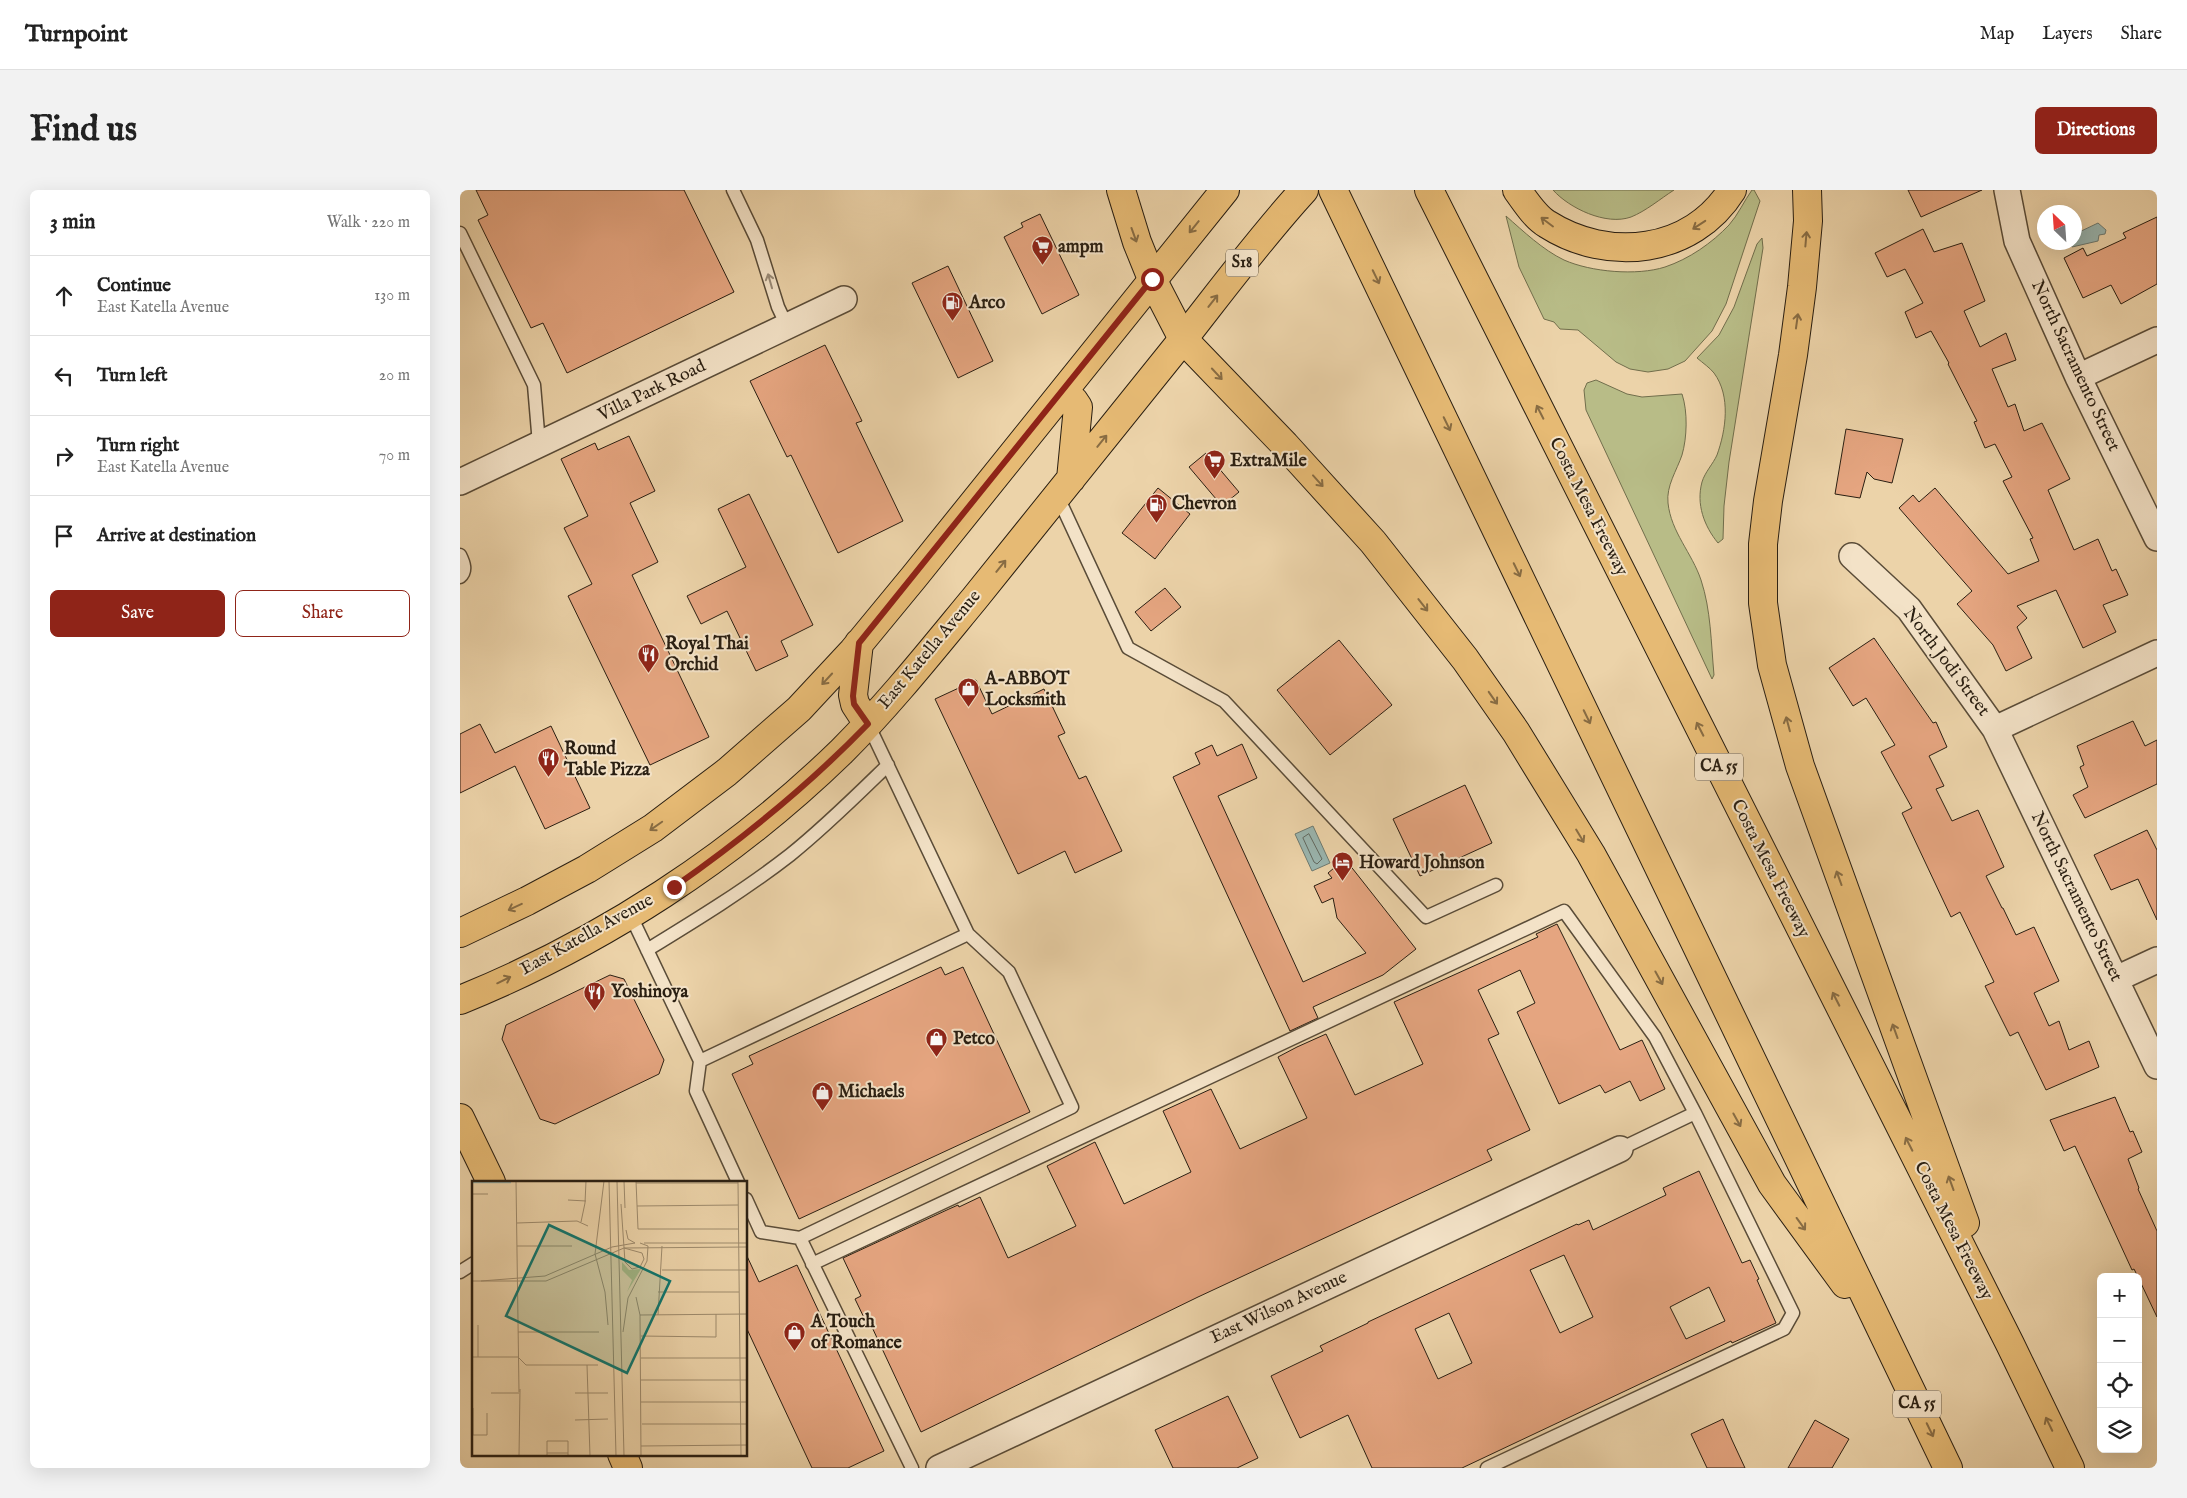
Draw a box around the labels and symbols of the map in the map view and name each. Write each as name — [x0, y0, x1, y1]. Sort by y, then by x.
north arrow — [2037, 205, 2082, 250]
one-way arrow — [1540, 217, 1554, 227]
one-way arrow — [1692, 220, 1706, 230]
one-way arrow — [1189, 221, 1200, 234]
one-way arrow — [1130, 227, 1139, 243]
one-way arrow — [1802, 231, 1811, 247]
supermarket icon: ampm — [1030, 235, 1054, 266]
place label: ampm — [1058, 236, 1103, 259]
road number: S18 — [1226, 249, 1258, 276]
route start — [1141, 268, 1164, 291]
one-way arrow — [1372, 269, 1382, 284]
one-way arrow — [765, 273, 774, 289]
street label: North Sacramento Street — [2025, 277, 2125, 455]
fuel station icon: Arco — [941, 291, 965, 322]
place label: Arco — [968, 292, 1005, 315]
one-way arrow — [1208, 294, 1218, 308]
one-way arrow — [1793, 313, 1803, 329]
street label: Villa Park Road — [593, 355, 710, 427]
one-way arrow — [1211, 367, 1223, 380]
one-way arrow — [1535, 405, 1545, 420]
one-way arrow — [1442, 416, 1452, 431]
street label: Costa Mesa Freeway — [1543, 434, 1633, 580]
one-way arrow — [1096, 435, 1107, 448]
supermarket icon: ExtraMile — [1202, 449, 1226, 480]
place label: ExtraMile — [1230, 450, 1307, 473]
one-way arrow — [1312, 474, 1324, 487]
fuel station icon: Chevron — [1144, 492, 1168, 523]
place label: Chevron — [1172, 493, 1237, 516]
one-way arrow — [995, 560, 1006, 573]
one-way arrow — [1513, 562, 1522, 577]
street label: East Katella Avenue — [873, 586, 987, 714]
one-way arrow — [1417, 598, 1428, 611]
street label: North Jodi Street — [1898, 603, 1994, 721]
place label: Royal Thai Orchid — [665, 633, 749, 677]
restaurant icon: Royal Thai Orchid — [637, 642, 661, 673]
place label: A-ABBOT Locksmith — [984, 668, 1070, 712]
one-way arrow — [821, 673, 833, 686]
shop icon: A-ABBOT Locksmith — [957, 677, 981, 708]
one-way arrow — [1488, 691, 1498, 705]
one-way arrow — [1583, 709, 1592, 724]
one-way arrow — [1783, 716, 1793, 732]
one-way arrow — [1695, 722, 1704, 737]
place label: Round Table Pizza — [563, 738, 651, 782]
restaurant icon: Round Table Pizza — [536, 747, 560, 778]
road number: CA 55 — [1695, 754, 1743, 780]
street label: Costa Mesa Freeway — [1725, 796, 1815, 942]
street label: North Sacramento Street — [2025, 808, 2127, 986]
one-way arrow — [649, 821, 663, 831]
one-way arrow — [1575, 828, 1585, 842]
hotel icon: Howard Johnson — [1331, 851, 1355, 882]
place label: Howard Johnson — [1359, 852, 1485, 875]
one-way arrow — [1834, 871, 1843, 887]
route end — [663, 876, 686, 899]
street label: East Katella Avenue — [516, 889, 658, 981]
one-way arrow — [508, 902, 523, 912]
one-way arrow — [1654, 970, 1664, 985]
one-way arrow — [496, 974, 511, 984]
restaurant icon: Yoshinoya — [583, 980, 607, 1011]
place label: Yoshinoya — [611, 981, 689, 1004]
one-way arrow — [1831, 992, 1840, 1007]
one-way arrow — [1890, 1024, 1899, 1039]
shop icon: Petco — [925, 1027, 949, 1058]
place label: Petco — [953, 1028, 995, 1051]
shop icon: Michaels — [810, 1080, 834, 1111]
place label: Michaels — [838, 1081, 905, 1104]
one-way arrow — [1733, 1112, 1742, 1127]
one-way arrow — [1904, 1137, 1914, 1152]
street label: Costa Mesa Freeway — [1908, 1158, 1998, 1304]
one-way arrow — [1946, 1176, 1955, 1192]
inset map — [472, 1181, 748, 1456]
one-way arrow — [1795, 1217, 1806, 1230]
street label: East Wilson Avenue — [1207, 1266, 1351, 1350]
place label: A Touch of Romance — [810, 1311, 902, 1355]
shop icon: A Touch of Romance — [783, 1320, 807, 1351]
road number: CA 55 — [1893, 1390, 1941, 1418]
one-way arrow — [2043, 1417, 2053, 1432]
one-way arrow — [1925, 1423, 1935, 1438]

